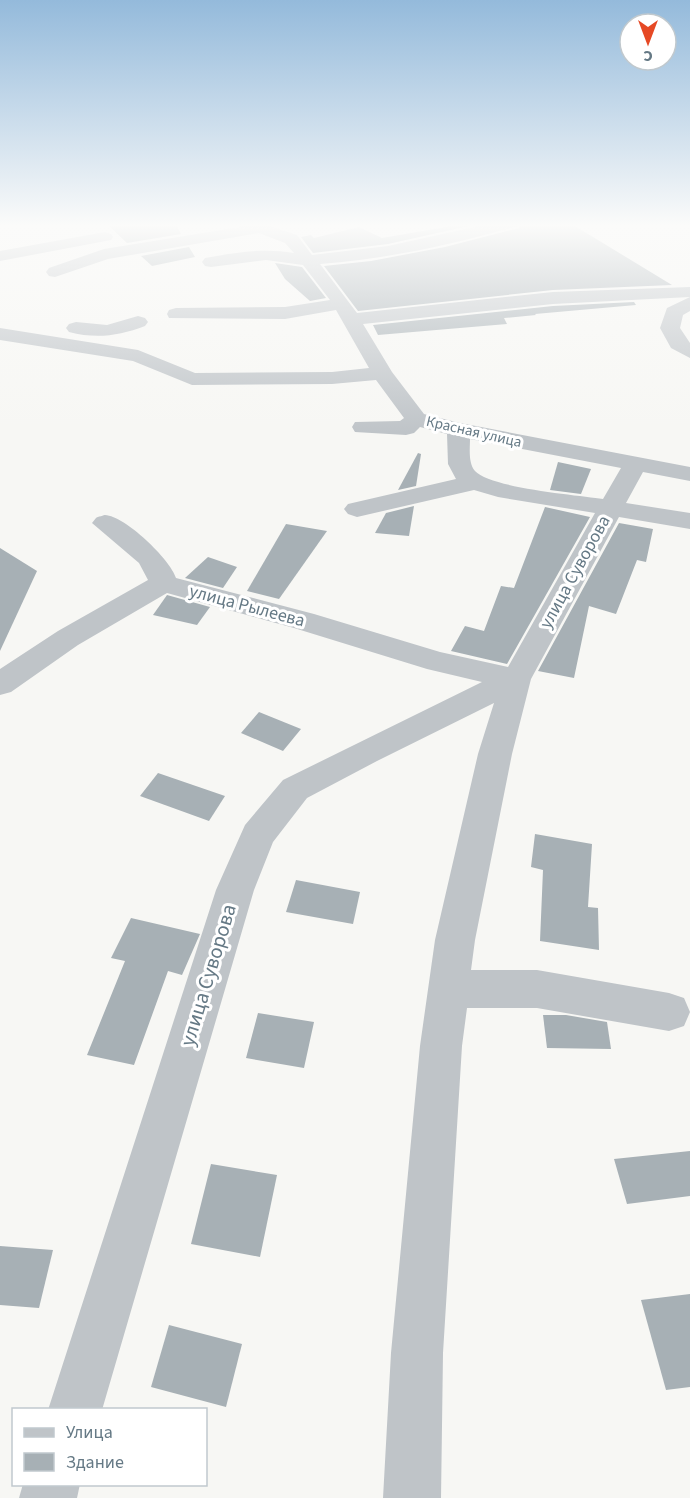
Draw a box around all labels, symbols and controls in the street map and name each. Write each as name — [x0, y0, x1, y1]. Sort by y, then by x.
north arrow — [618, 12, 678, 72]
text: С — [643, 45, 653, 67]
street label: Красная улица — [424, 411, 524, 453]
street label: улица Суворова — [534, 511, 616, 633]
street label: улица Рылеева — [186, 579, 308, 633]
street label: улица Суворова — [172, 900, 244, 1050]
legend — [12, 1408, 207, 1486]
text: Улица — [66, 1420, 113, 1445]
text: Здание — [66, 1450, 124, 1475]

